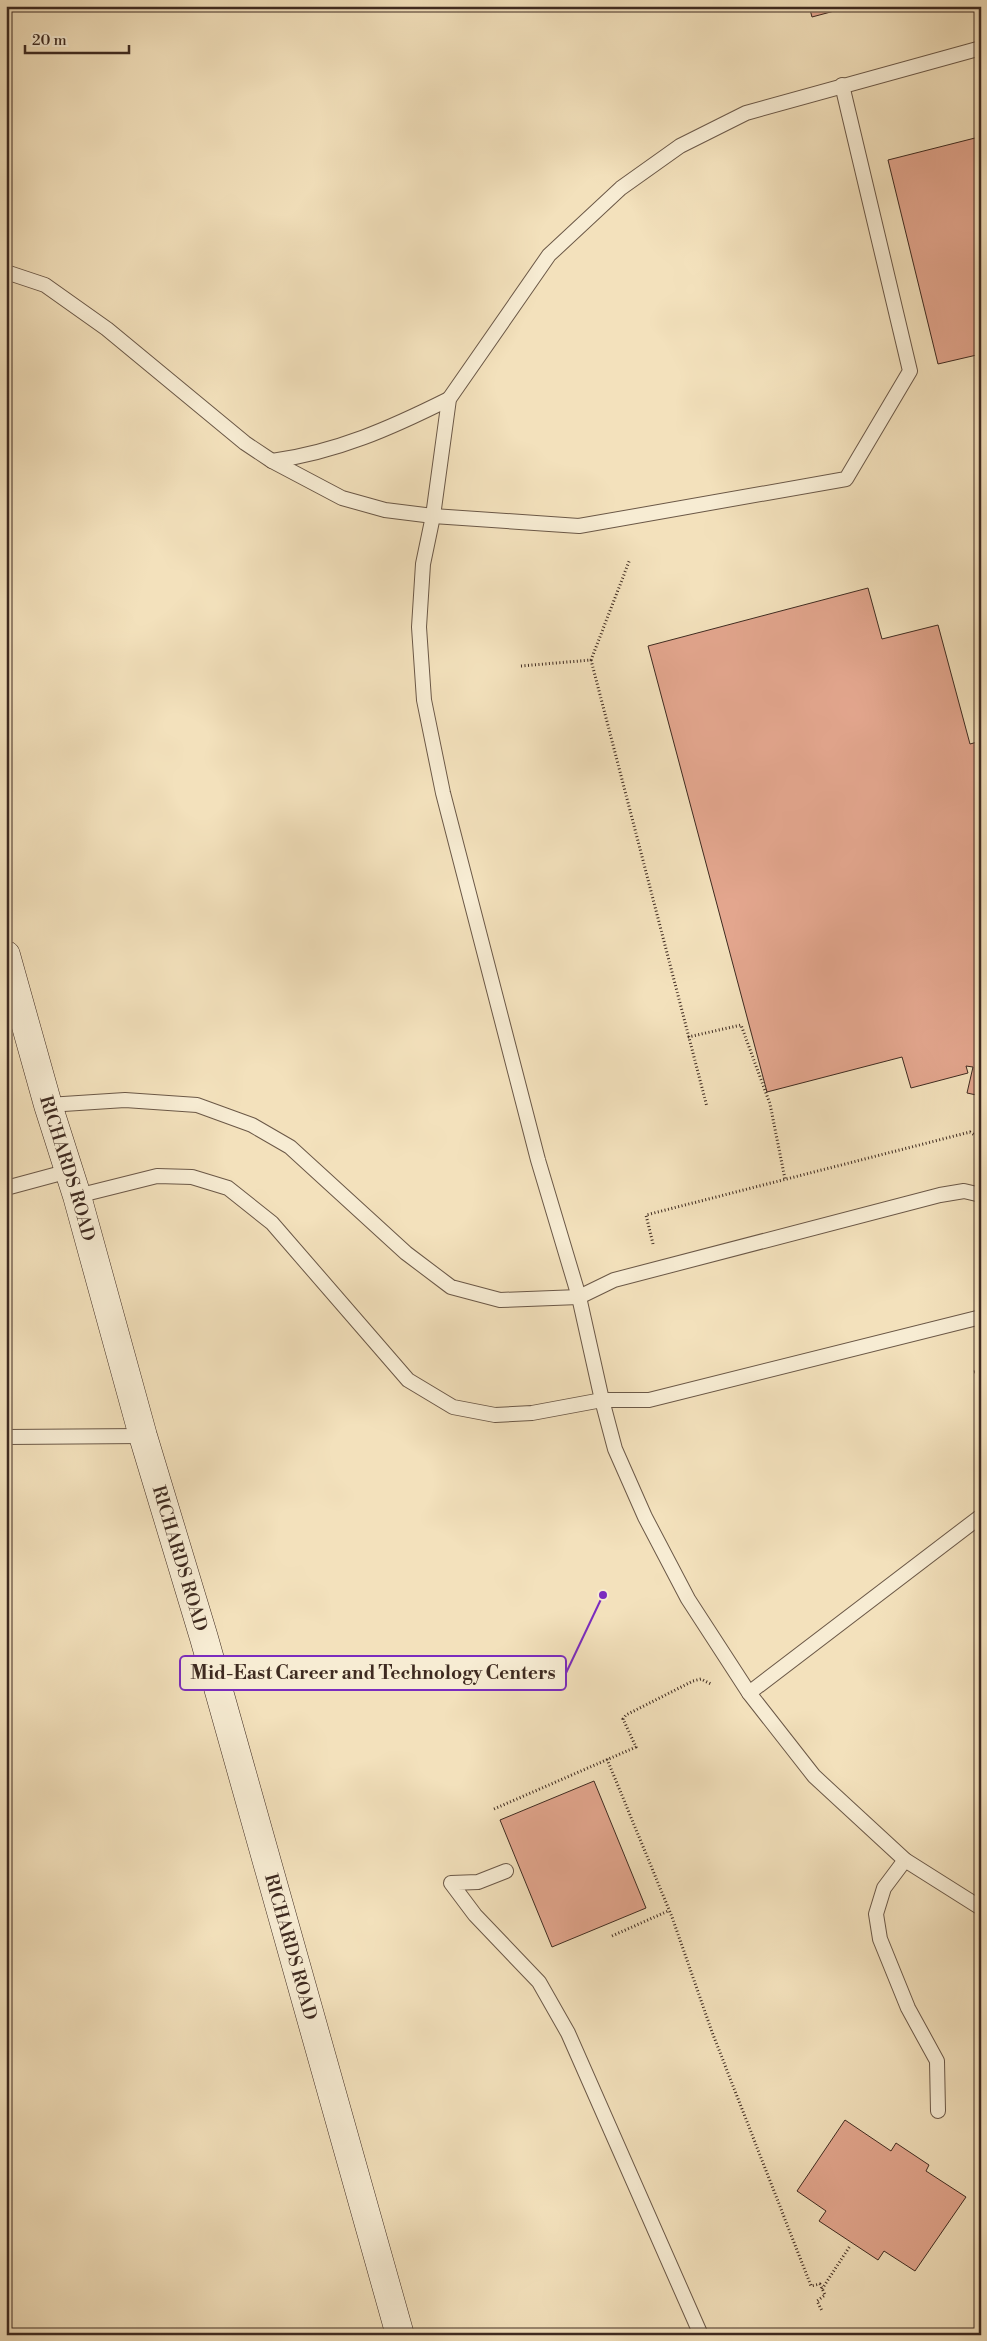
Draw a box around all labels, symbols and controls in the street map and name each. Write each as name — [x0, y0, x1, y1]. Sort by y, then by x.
scale bar — [25, 22, 129, 54]
text: 20 m — [32, 31, 67, 50]
street label: RICHARDS ROAD — [34, 1093, 100, 1244]
street label: RICHARDS ROAD — [147, 1483, 212, 1634]
callout: Mid-East Career and Technology Centers — [180, 1656, 566, 1690]
text: Mid-East Career and Technology Centers — [190, 1661, 556, 1685]
street label: RICHARDS ROAD — [259, 1871, 322, 2023]

